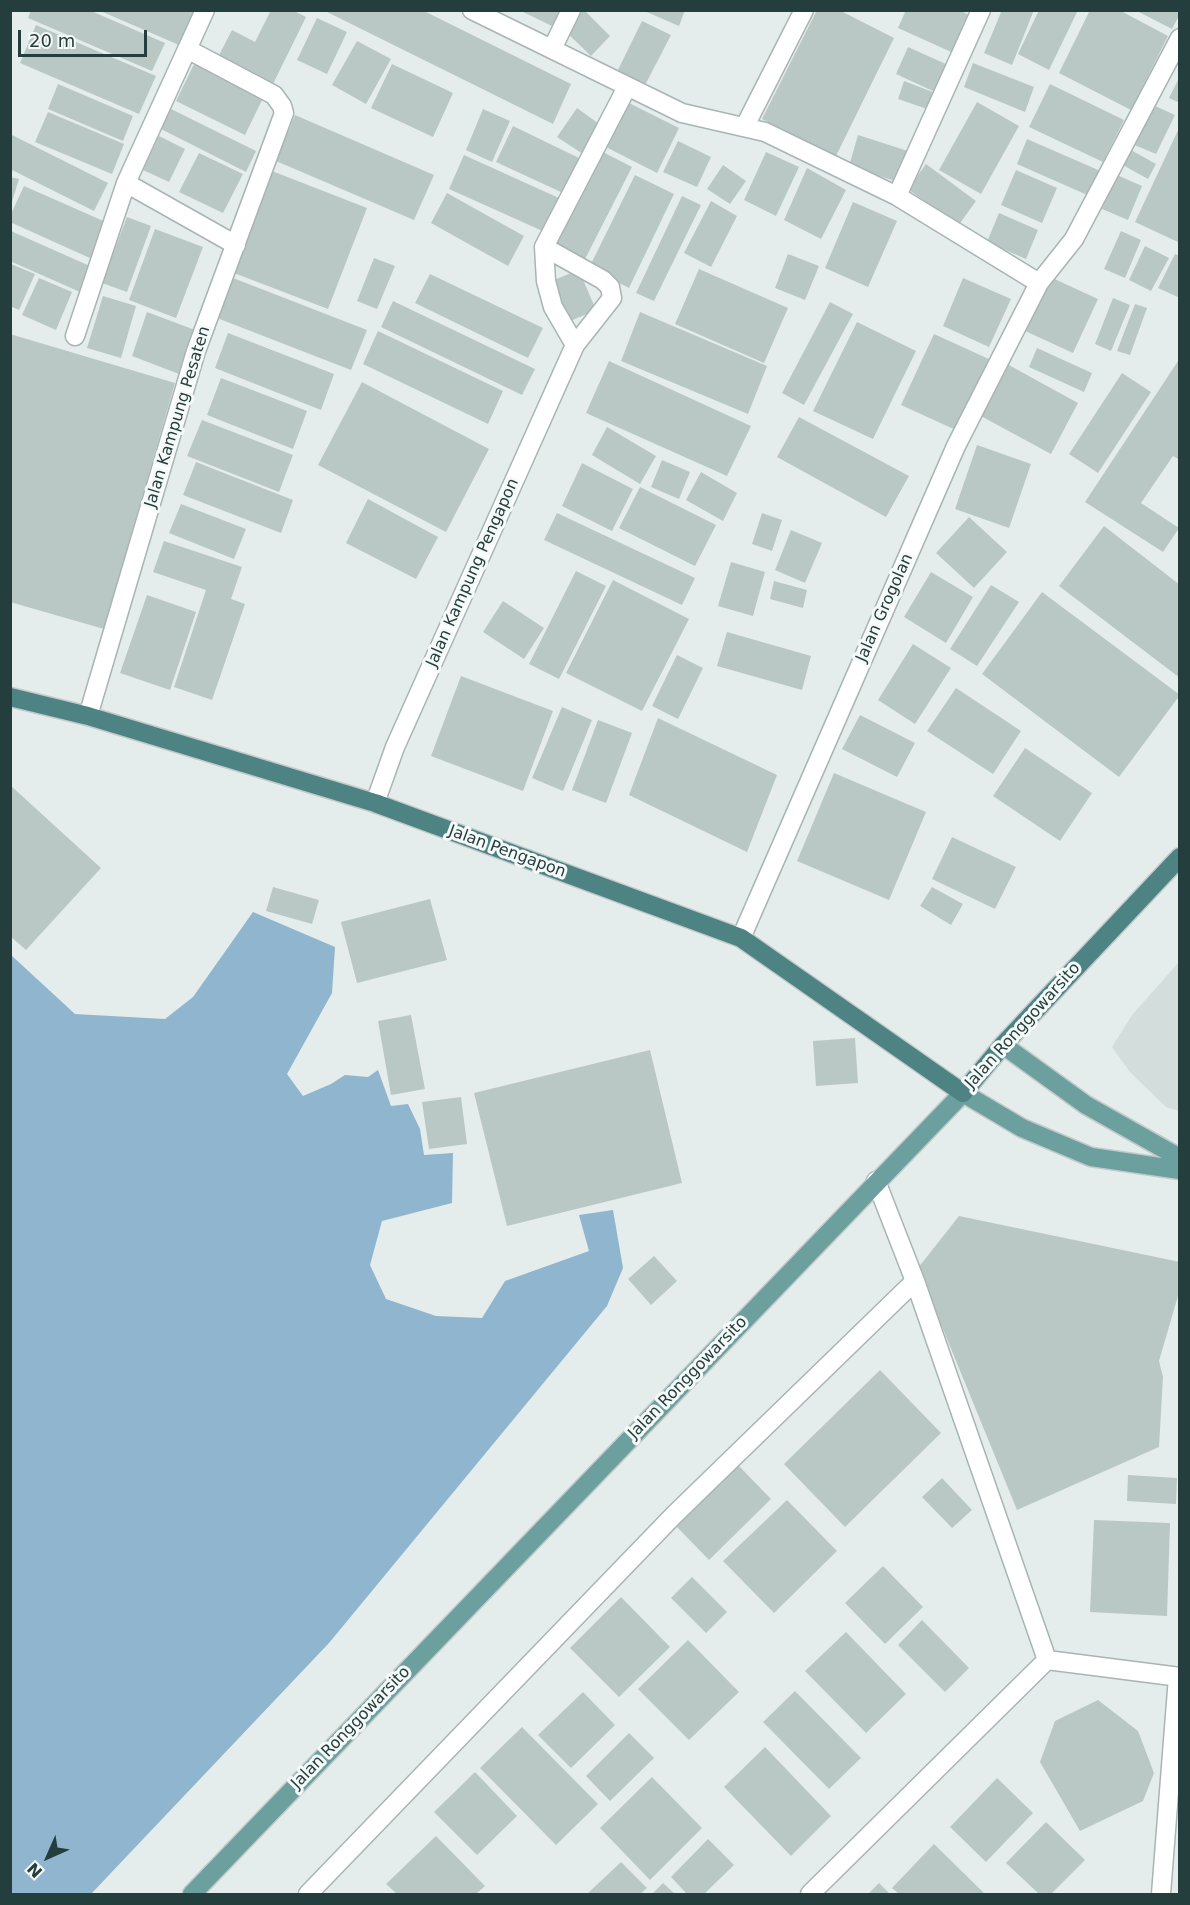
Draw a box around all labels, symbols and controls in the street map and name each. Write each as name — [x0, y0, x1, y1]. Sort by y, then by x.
scale bar — [21, 18, 150, 56]
text: 20 m — [29, 30, 75, 51]
street label: Jalan Kampung Pesaten — [141, 324, 215, 510]
street label: Jalan Kampung Pengapon — [423, 476, 523, 670]
street label: Jalan Grogolan — [852, 551, 918, 665]
street label: Jalan Pengapon — [446, 822, 568, 882]
street label: Jalan Ronggowarsito — [961, 959, 1085, 1093]
street label: Jalan Ronggowarsito — [625, 1313, 751, 1443]
street label: Jalan Ronggowarsito — [288, 1663, 414, 1793]
north arrow — [18, 1827, 78, 1887]
text: N — [23, 1859, 46, 1882]

